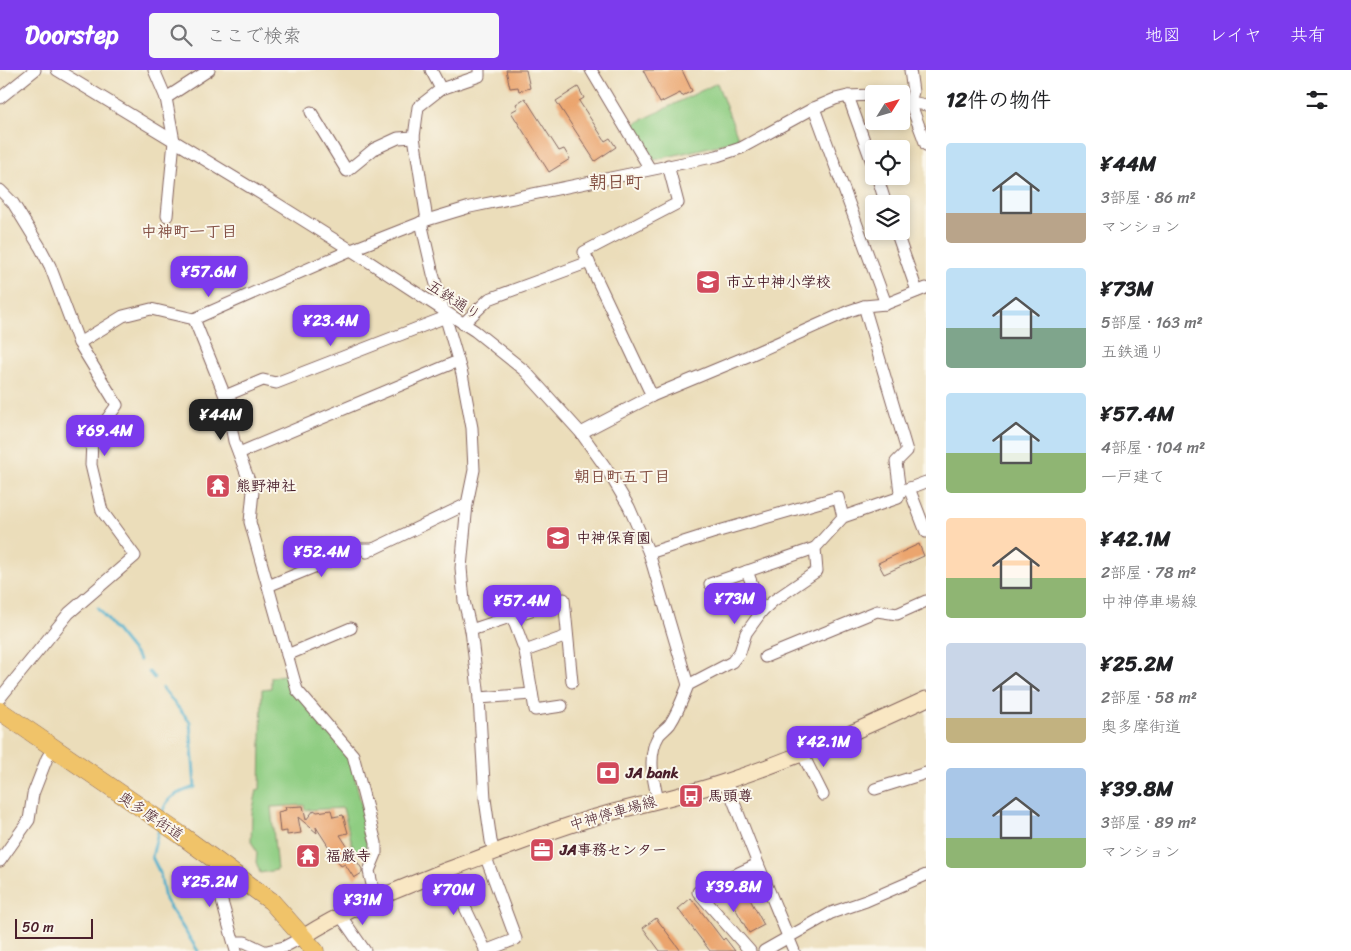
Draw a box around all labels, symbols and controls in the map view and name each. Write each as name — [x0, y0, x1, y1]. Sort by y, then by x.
search box — [149, 13, 499, 58]
text: Doorstep — [25, 14, 119, 56]
text: ここで検索 — [207, 19, 302, 52]
text: 地図 — [1145, 19, 1181, 51]
text: レイヤ — [1209, 19, 1262, 51]
text: 共有 — [1290, 19, 1326, 51]
icon: search — [167, 21, 195, 49]
text: 12件の物件 — [946, 81, 1051, 119]
north arrow — [865, 85, 910, 130]
map controls — [865, 85, 910, 240]
icon: filters — [1303, 86, 1331, 114]
button: locate — [865, 140, 910, 185]
text: ¥44M — [1101, 145, 1156, 183]
icon: home — [986, 163, 1046, 223]
district label: 朝日町 — [589, 166, 643, 198]
text: 3部屋 · 86 m² — [1101, 183, 1196, 212]
button: layers — [865, 195, 910, 240]
text: マンション — [1101, 212, 1180, 241]
district label: 中神町一丁目 — [141, 217, 237, 246]
pin: ¥57.6M — [168, 256, 250, 298]
text: ¥57.6M — [182, 257, 236, 286]
school or university icon: 市立中神小学校 — [695, 269, 721, 295]
place label: 市立中神小学校 — [726, 269, 831, 295]
text: ¥73M — [1101, 270, 1153, 308]
street label: 五鉄通り — [422, 273, 486, 327]
icon: home — [986, 288, 1046, 348]
pin: ¥23.4M — [290, 304, 372, 347]
text: ¥23.4M — [304, 306, 358, 335]
text: 5部屋 · 163 m² — [1101, 308, 1203, 337]
text: 五鉄通り — [1101, 337, 1165, 366]
text: ¥57.4M — [1101, 395, 1174, 433]
pin: ¥44M — [191, 398, 251, 441]
text: ¥44M — [200, 400, 242, 429]
icon: home — [986, 413, 1046, 473]
pin: ¥69.4M — [64, 414, 146, 457]
text: ¥69.4M — [77, 416, 133, 445]
text: 4部屋 · 104 m² — [1101, 433, 1205, 462]
district label: 朝日町五丁目 — [574, 462, 670, 491]
text: 一戸建て — [1101, 462, 1165, 491]
temple icon: 熊野神社 — [205, 473, 231, 499]
place label: 熊野神社 — [236, 473, 296, 499]
text: ¥42.1M — [1101, 520, 1170, 558]
school or university icon: 中神保育園 — [545, 525, 571, 551]
place label: 中神保育園 — [576, 525, 651, 551]
pin: ¥52.4M — [281, 536, 363, 578]
text: ¥52.4M — [294, 537, 350, 566]
icon: home — [986, 538, 1046, 598]
text: 2部屋 · 78 m² — [1101, 558, 1196, 587]
pin: ¥73M — [705, 582, 765, 625]
pin: ¥57.4M — [481, 584, 563, 627]
text: ¥73M — [715, 584, 755, 613]
text: ¥57.4M — [494, 586, 550, 615]
text: 中神停車場線 — [1101, 587, 1197, 616]
text: ¥25.2M — [1101, 645, 1173, 683]
icon: home — [986, 663, 1046, 723]
text: 2部屋 · 58 m² — [1101, 683, 1197, 712]
text: 奥多摩街道 — [1101, 712, 1181, 741]
pin: ¥42.1M — [783, 726, 865, 768]
text: ¥42.1M — [798, 727, 850, 756]
bank icon: JA bank — [595, 760, 621, 786]
place label: JA bank — [625, 760, 679, 786]
text: ¥39.8M — [1101, 770, 1173, 808]
bus stop icon: 馬頭尊 — [678, 783, 704, 809]
place label: 馬頭尊 — [708, 783, 753, 809]
street label: 奥多摩街道 — [113, 784, 189, 848]
street label: 中神停車場線 — [566, 788, 660, 838]
icon: home — [986, 788, 1046, 848]
text: 3部屋 · 89 m² — [1101, 808, 1197, 837]
office icon: JA事務センター — [529, 837, 555, 863]
place label: JA事務センター — [559, 837, 667, 863]
text: マンション — [1101, 837, 1180, 866]
temple icon: 福厳寺 — [295, 843, 321, 869]
place label: 福厳寺 — [326, 843, 371, 869]
pin: ¥25.2M — [169, 866, 251, 908]
text: ¥25.2M — [182, 867, 238, 896]
pin: ¥39.8M — [693, 870, 775, 913]
text: ¥39.8M — [706, 872, 762, 901]
pin: ¥70M — [424, 874, 484, 916]
text: ¥70M — [433, 875, 475, 904]
pin: ¥31M — [333, 884, 393, 926]
text: ¥31M — [344, 885, 382, 914]
text: 50 m — [22, 915, 54, 940]
scale bar — [15, 916, 92, 939]

